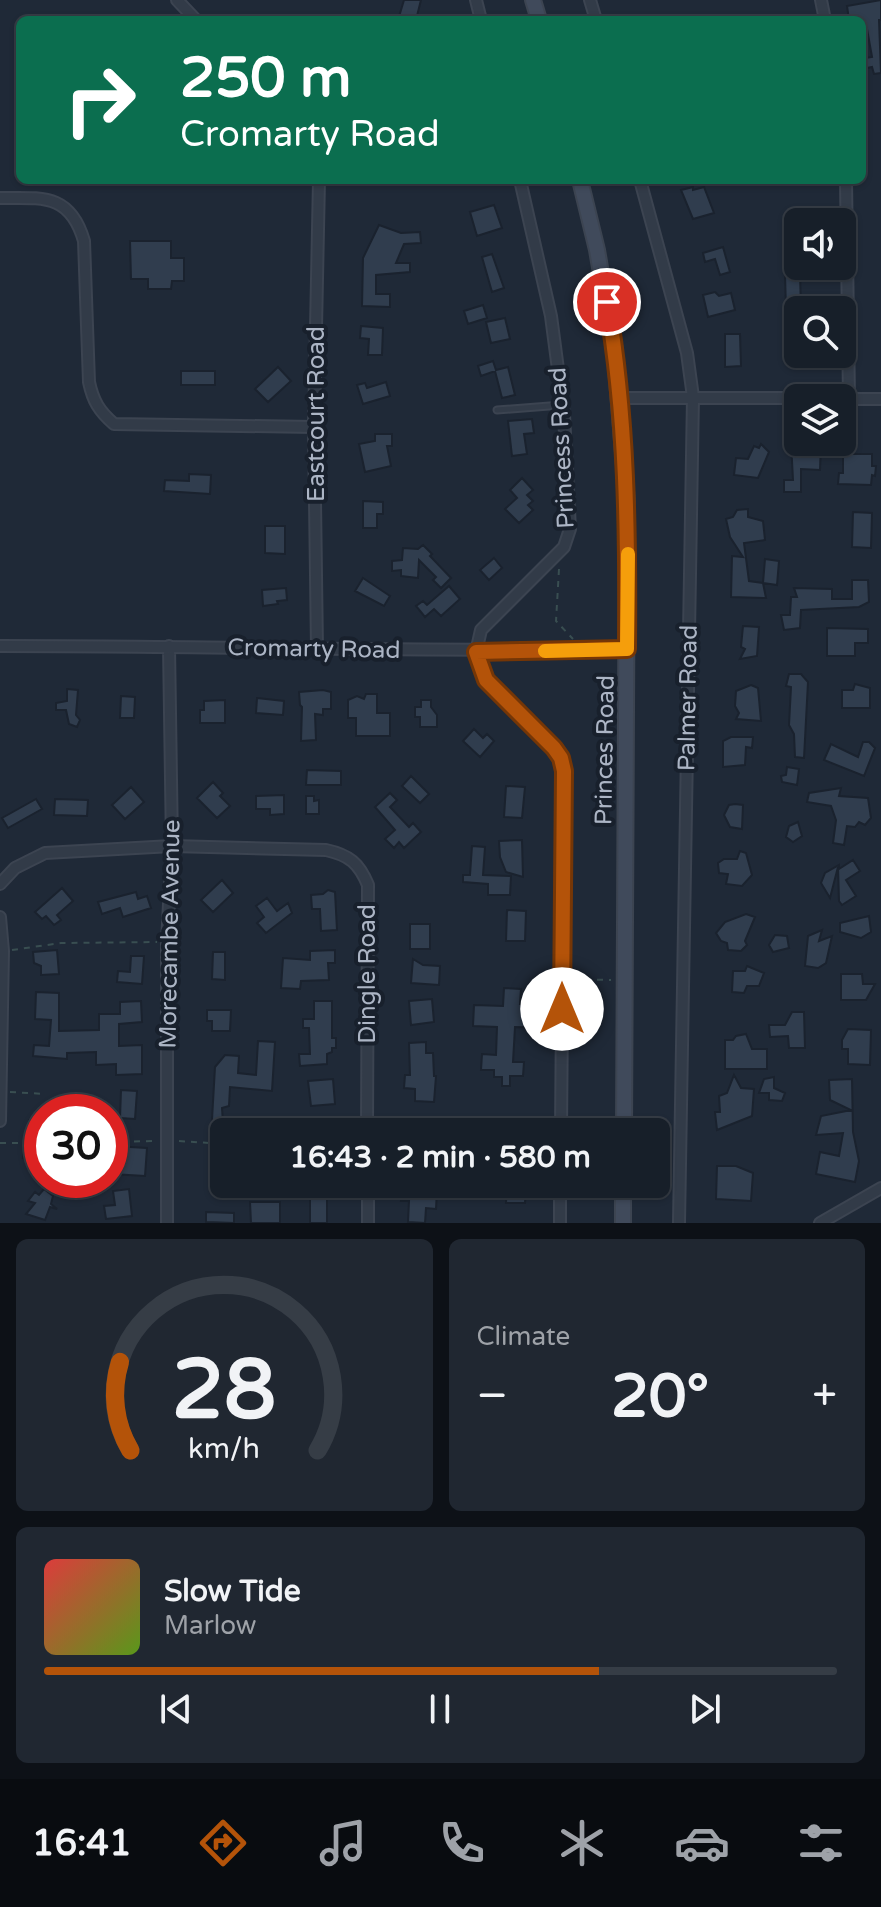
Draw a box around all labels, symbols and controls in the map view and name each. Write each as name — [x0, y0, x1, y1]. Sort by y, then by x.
text: 250 m — [180, 45, 351, 112]
icon: right — [48, 48, 152, 152]
text: Cromarty Road — [180, 113, 440, 156]
map controls — [784, 208, 856, 456]
button: sound — [784, 208, 856, 280]
pin — [573, 268, 641, 336]
icon: arrive — [585, 280, 629, 324]
button: search — [784, 296, 856, 368]
street label: Eastcourt Road — [302, 326, 331, 502]
street label: Princess Road — [543, 367, 581, 529]
button: layers — [784, 384, 856, 456]
street label: Palmer Road — [672, 625, 704, 771]
street label: Cromarty Road — [227, 633, 401, 665]
street label: Princes Road — [589, 675, 621, 825]
street label: Morecambe Avenue — [154, 819, 186, 1049]
street label: Dingle Road — [353, 904, 382, 1044]
position arrow — [520, 967, 604, 1051]
speed limit sign: 30 — [24, 1094, 128, 1198]
text: 16:43 · 2 min · 580 m — [289, 1139, 591, 1176]
text: Climate — [477, 1321, 570, 1352]
text: 28 — [172, 1341, 276, 1441]
text: 20° — [611, 1361, 709, 1433]
text: − — [477, 1370, 508, 1423]
text: + — [812, 1370, 837, 1423]
text: km/h — [188, 1432, 260, 1466]
text: Slow Tide — [164, 1573, 301, 1610]
text: Marlow — [164, 1610, 256, 1641]
icon: previous — [154, 1687, 198, 1731]
icon: pause — [418, 1687, 462, 1731]
icon: next — [683, 1687, 727, 1731]
icon: directions — [195, 1815, 251, 1871]
icon: music — [315, 1815, 371, 1871]
icon: phone — [434, 1815, 490, 1871]
icon: climate — [554, 1815, 610, 1871]
icon: car — [674, 1815, 730, 1871]
icon: filters — [793, 1815, 849, 1871]
text: 16:41 — [32, 1822, 132, 1865]

